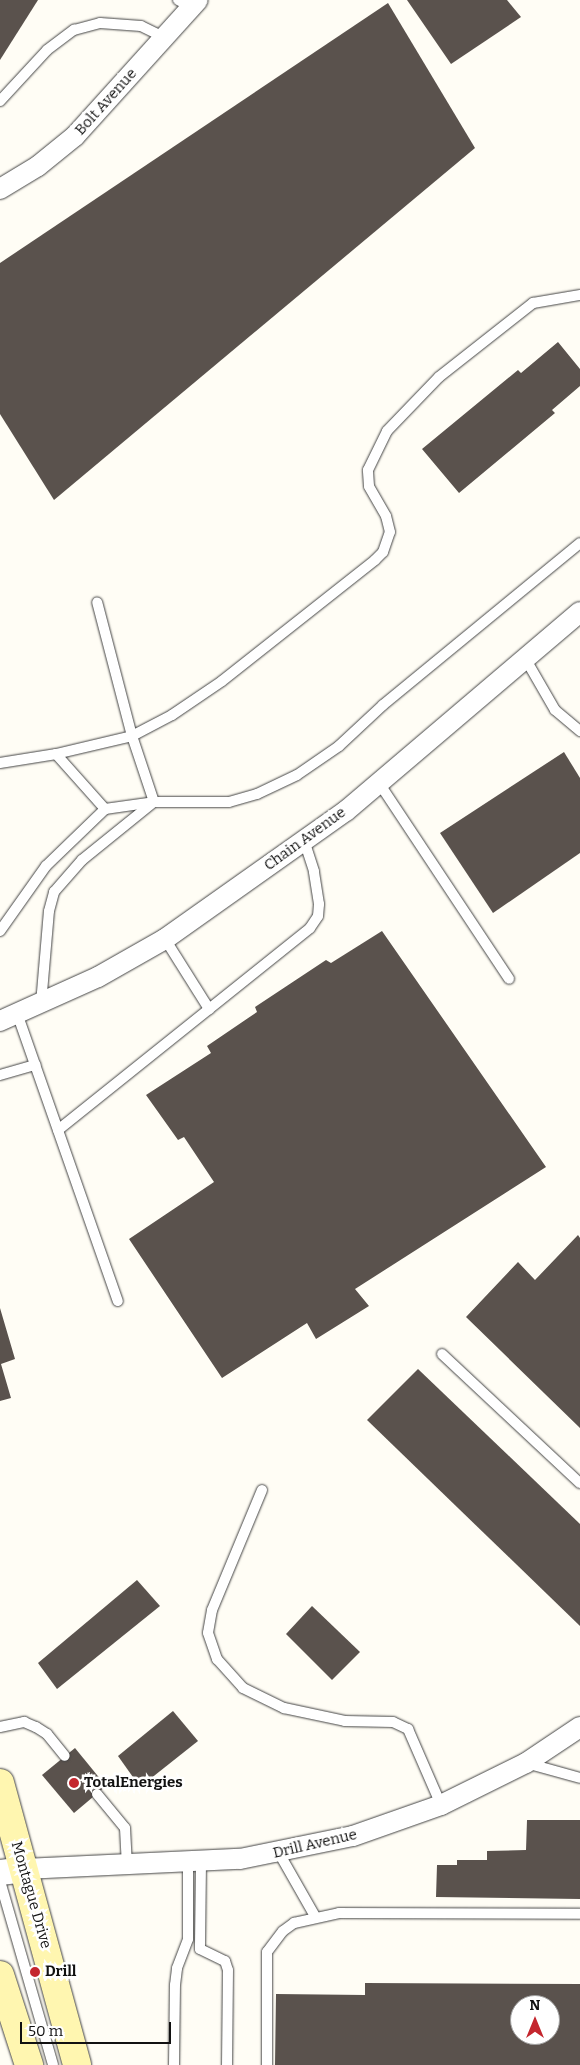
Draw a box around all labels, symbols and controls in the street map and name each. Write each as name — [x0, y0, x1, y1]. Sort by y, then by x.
street label: Bolt Avenue — [71, 65, 141, 139]
street label: Chain Avenue — [261, 803, 349, 875]
place label: TotalEnergies — [84, 1774, 183, 1792]
marker: TotalEnergies — [68, 1777, 80, 1789]
street label: Drill Avenue — [271, 1826, 359, 1862]
street label: Montague Drive — [7, 1839, 55, 1951]
place label: Drill — [45, 1963, 76, 1981]
marker: Drill — [29, 1966, 41, 1978]
north arrow — [510, 1995, 560, 2045]
text: N — [530, 1997, 540, 2014]
scale bar — [22, 2012, 174, 2044]
text: 50 m — [28, 2022, 63, 2040]

